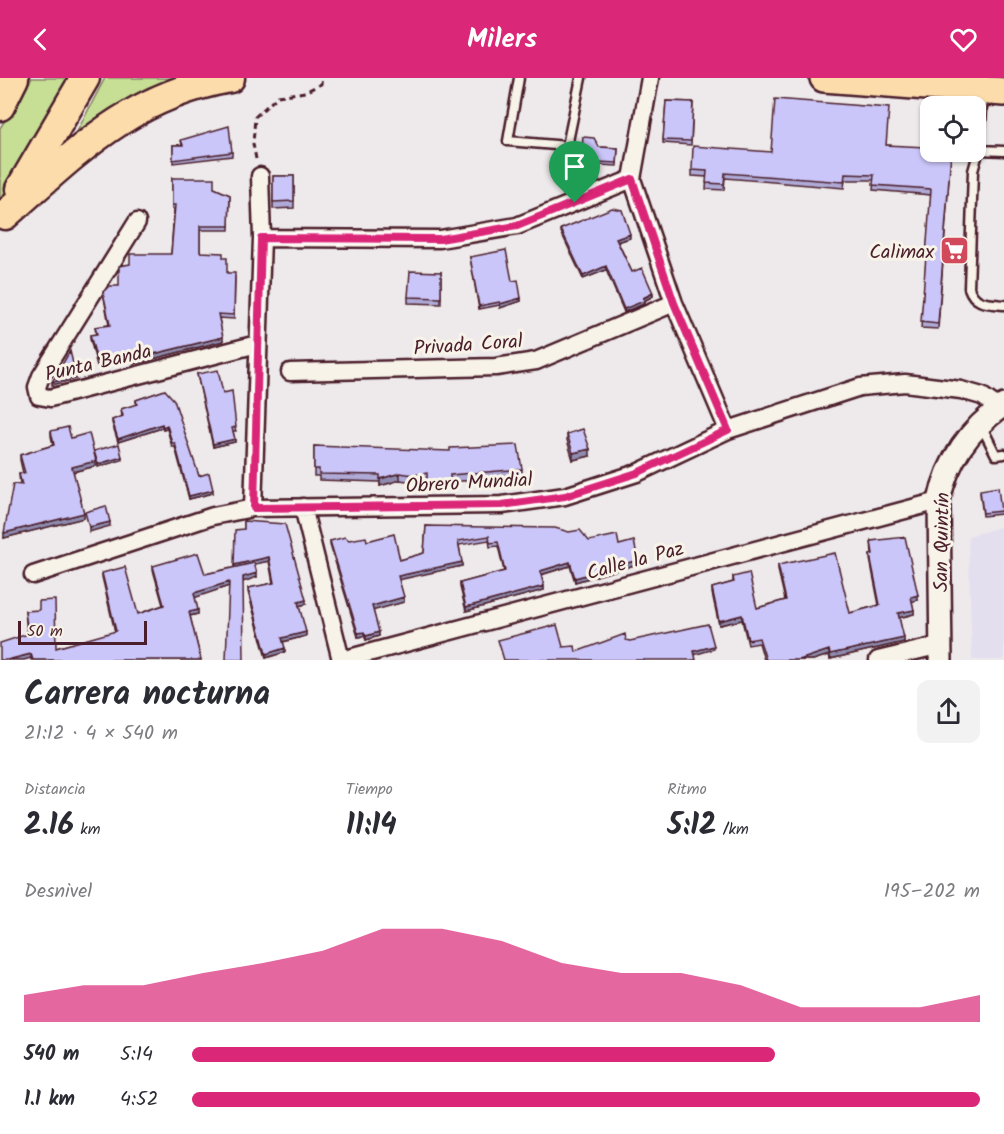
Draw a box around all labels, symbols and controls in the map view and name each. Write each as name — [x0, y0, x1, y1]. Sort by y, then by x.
text: Milers — [467, 18, 537, 61]
icon: back — [24, 23, 57, 56]
icon: heart — [947, 23, 980, 56]
map controls — [920, 96, 986, 162]
button: locate — [920, 96, 986, 162]
pin — [549, 141, 600, 203]
icon: arrive — [558, 150, 591, 183]
supermarket icon: Calimax — [939, 235, 971, 267]
place label: Calimax — [869, 237, 934, 269]
street label: Privada Coral — [412, 326, 524, 366]
street label: Punta Banda — [42, 336, 155, 392]
street label: Obrero Mundial — [405, 465, 534, 503]
street label: San Quintín — [926, 492, 960, 592]
street label: Calle la Paz — [583, 534, 688, 590]
scale bar — [18, 618, 147, 646]
text: 50 m — [27, 619, 63, 644]
text: Carrera nocturna — [24, 669, 270, 722]
button: share — [917, 680, 980, 743]
text: 21:12 · 4 × 540 m — [24, 718, 178, 750]
text: Distancia — [24, 777, 86, 802]
text: Tiempo — [346, 777, 393, 802]
text: Ritmo — [667, 777, 707, 802]
text: 2.16 — [24, 802, 74, 850]
text: 11:14 — [346, 802, 397, 850]
text: 5:12 — [667, 802, 716, 850]
text: km — [74, 817, 101, 842]
text: /km — [716, 817, 749, 842]
text: Desnivel — [24, 876, 92, 908]
text: 195–202 m — [884, 876, 980, 908]
text: 540 m — [24, 1039, 79, 1071]
text: 5:14 — [120, 1039, 153, 1071]
text: 1.1 km — [24, 1084, 75, 1116]
text: 4:52 — [120, 1084, 158, 1116]

